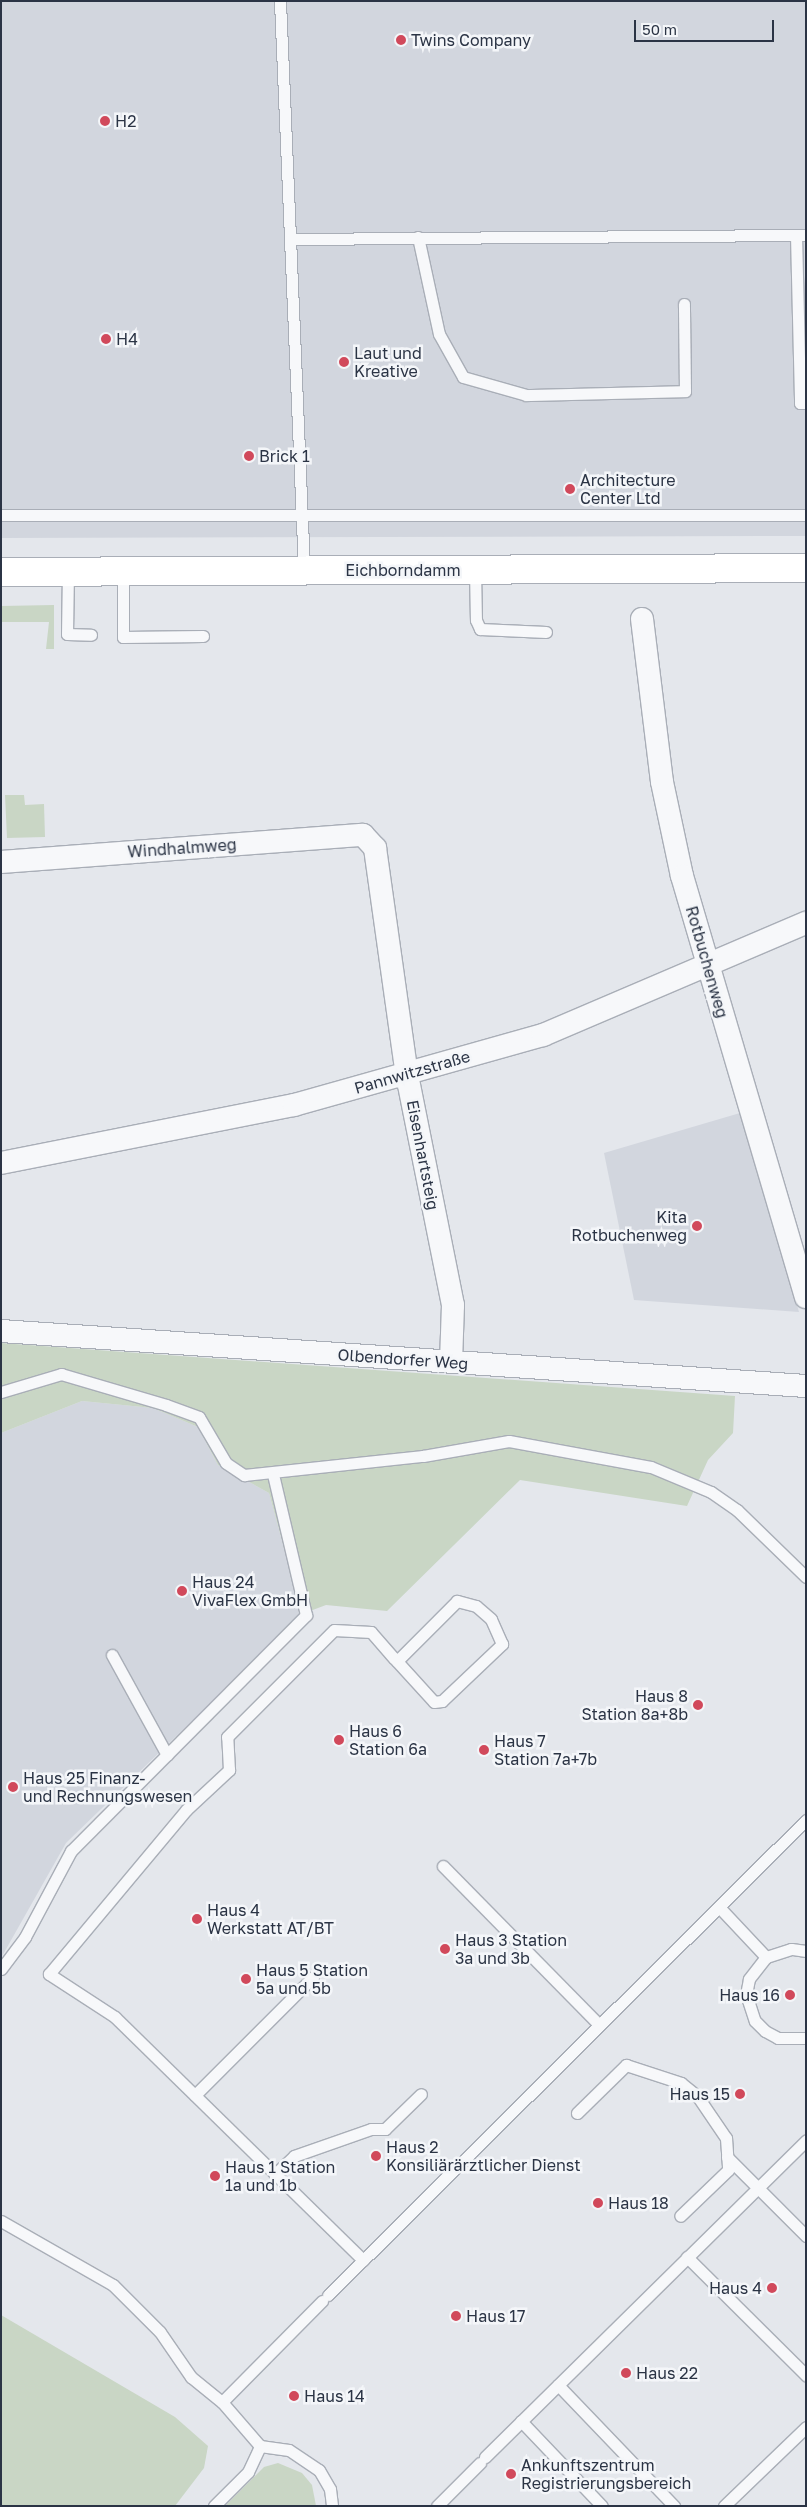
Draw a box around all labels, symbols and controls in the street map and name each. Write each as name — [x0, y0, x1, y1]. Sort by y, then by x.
scale bar — [637, 10, 777, 42]
text: 50 m — [642, 20, 677, 38]
place label: Twins Company — [411, 30, 531, 50]
marker: Twins Company — [395, 34, 407, 46]
place label: H2 — [115, 111, 136, 131]
marker: H2 — [99, 115, 111, 127]
place label: H4 — [116, 329, 138, 349]
marker: H4 — [100, 333, 112, 345]
place label: Laut und Kreative — [354, 343, 422, 381]
marker: Laut und Kreative — [338, 356, 350, 368]
place label: Brick 1 — [259, 446, 310, 466]
marker: Brick 1 — [243, 450, 255, 462]
place label: Architecture Center Ltd — [580, 470, 675, 508]
marker: Architecture Center Ltd — [564, 483, 576, 495]
street label: Eichborndamm — [345, 560, 461, 580]
street label: Windhalmweg — [127, 835, 237, 861]
street label: Rotbuchenweg — [682, 904, 732, 1020]
street label: Pannwitzstraße — [352, 1046, 472, 1098]
street label: Eisenhartsteig — [403, 1098, 443, 1212]
place label: Kita Rotbuchenweg — [571, 1207, 687, 1245]
marker: Kita Rotbuchenweg — [691, 1220, 703, 1232]
street label: Olbendorfer Weg — [337, 1345, 469, 1373]
place label: Haus 24 VivaFlex GmbH — [192, 1572, 308, 1610]
marker: Haus 24 VivaFlex GmbH — [176, 1585, 188, 1597]
place label: Haus 8 Station 8a+8b — [581, 1686, 688, 1724]
marker: Haus 8 Station 8a+8b — [692, 1699, 704, 1711]
place label: Haus 6 Station 6a — [349, 1721, 427, 1759]
place label: Haus 7 Station 7a+7b — [494, 1731, 597, 1769]
marker: Haus 6 Station 6a — [333, 1734, 345, 1746]
marker: Haus 7 Station 7a+7b — [478, 1744, 490, 1756]
place label: Haus 25 Finanz- und Rechnungswesen — [23, 1768, 192, 1806]
marker: Haus 25 Finanz- und Rechnungswesen — [7, 1781, 19, 1793]
place label: Haus 4 Werkstatt AT/BT — [207, 1900, 334, 1938]
marker: Haus 4 Werkstatt AT/BT — [191, 1913, 203, 1925]
place label: Haus 3 Station 3a und 3b — [455, 1930, 567, 1968]
marker: Haus 3 Station 3a und 3b — [439, 1943, 451, 1955]
place label: Haus 5 Station 5a und 5b — [256, 1960, 368, 1998]
marker: Haus 5 Station 5a und 5b — [240, 1973, 252, 1985]
place label: Haus 16 — [719, 1985, 780, 2005]
marker: Haus 16 — [784, 1989, 796, 2001]
place label: Haus 15 — [670, 2084, 730, 2104]
marker: Haus 15 — [734, 2088, 746, 2100]
place label: Haus 2 Konsiliärärztlicher Dienst — [386, 2137, 581, 2175]
marker: Haus 2 Konsiliärärztlicher Dienst — [370, 2150, 382, 2162]
place label: Haus 1 Station 1a und 1b — [225, 2157, 335, 2195]
marker: Haus 1 Station 1a und 1b — [209, 2170, 221, 2182]
place label: Haus 18 — [608, 2193, 669, 2213]
marker: Haus 18 — [592, 2197, 604, 2209]
place label: Haus 4 — [709, 2278, 762, 2298]
marker: Haus 4 — [766, 2282, 778, 2294]
place label: Haus 17 — [466, 2306, 526, 2326]
marker: Haus 17 — [450, 2310, 462, 2322]
place label: Haus 22 — [636, 2363, 698, 2383]
marker: Haus 22 — [620, 2367, 632, 2379]
place label: Haus 14 — [304, 2386, 365, 2406]
marker: Haus 14 — [288, 2390, 300, 2402]
place label: Ankunftszentrum Registrierungsbereich — [521, 2455, 691, 2493]
marker: Ankunftszentrum Registrierungsbereich — [505, 2468, 517, 2480]

